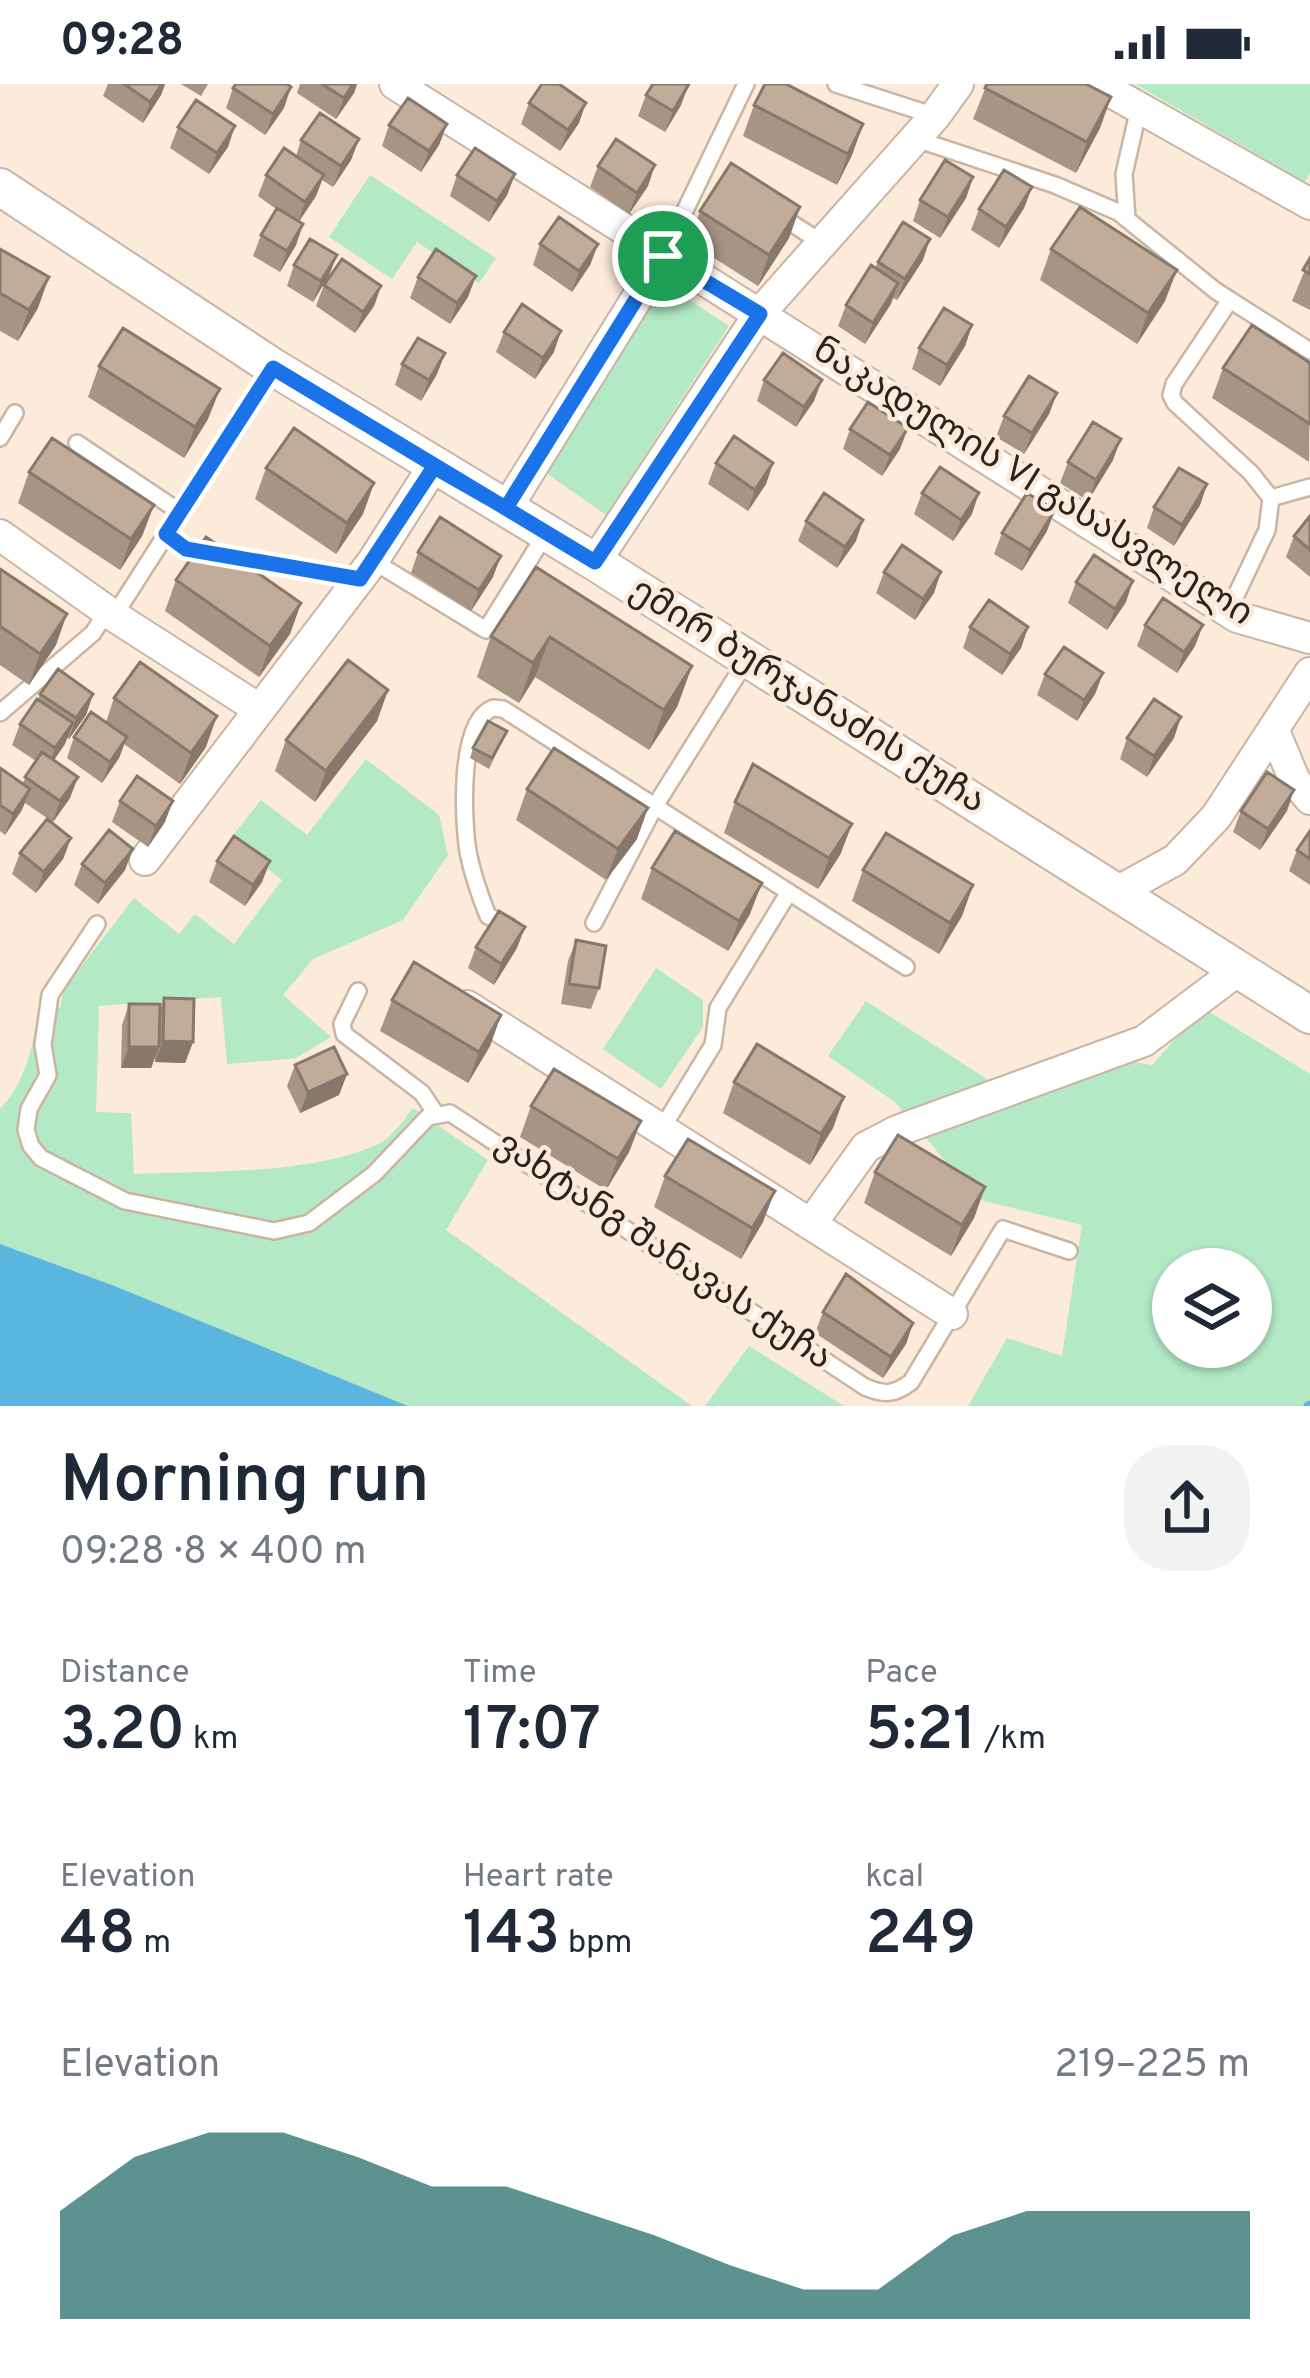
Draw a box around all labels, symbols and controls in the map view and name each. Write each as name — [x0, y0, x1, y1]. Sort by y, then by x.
text: 09:28 — [60, 14, 184, 71]
pin — [612, 205, 714, 307]
icon: arrive — [630, 223, 696, 289]
street label: ნაკადულის VI გასასვლელი — [803, 328, 1261, 638]
street label: ემირ ბურჯანაძის ქუჩა — [620, 569, 994, 825]
street label: ვახტანგ შანავას ქუჩა — [486, 1122, 840, 1382]
map controls — [1152, 1248, 1272, 1368]
button: layers — [1152, 1248, 1272, 1368]
text: Morning run — [60, 1442, 429, 1525]
button: share — [1124, 1445, 1250, 1571]
text: 09:28 · 8 × 400 m — [60, 1529, 367, 1578]
text: Distance — [60, 1653, 190, 1695]
text: Time — [463, 1653, 536, 1695]
text: Pace — [865, 1653, 938, 1695]
text: 3.20 — [60, 1695, 185, 1771]
text: 17:07 — [463, 1695, 601, 1771]
text: 5:21 — [865, 1695, 977, 1771]
text: km — [185, 1719, 239, 1761]
text: /km — [977, 1719, 1046, 1761]
text: Elevation — [60, 1857, 196, 1899]
text: Heart rate — [463, 1857, 614, 1899]
text: kcal — [865, 1857, 924, 1899]
text: 48 — [60, 1899, 136, 1975]
text: 143 — [463, 1899, 560, 1975]
text: 249 — [865, 1899, 976, 1975]
text: m — [136, 1923, 171, 1965]
text: bpm — [560, 1923, 633, 1965]
text: Elevation — [60, 2042, 220, 2091]
text: 219–225 m — [1054, 2042, 1250, 2091]

